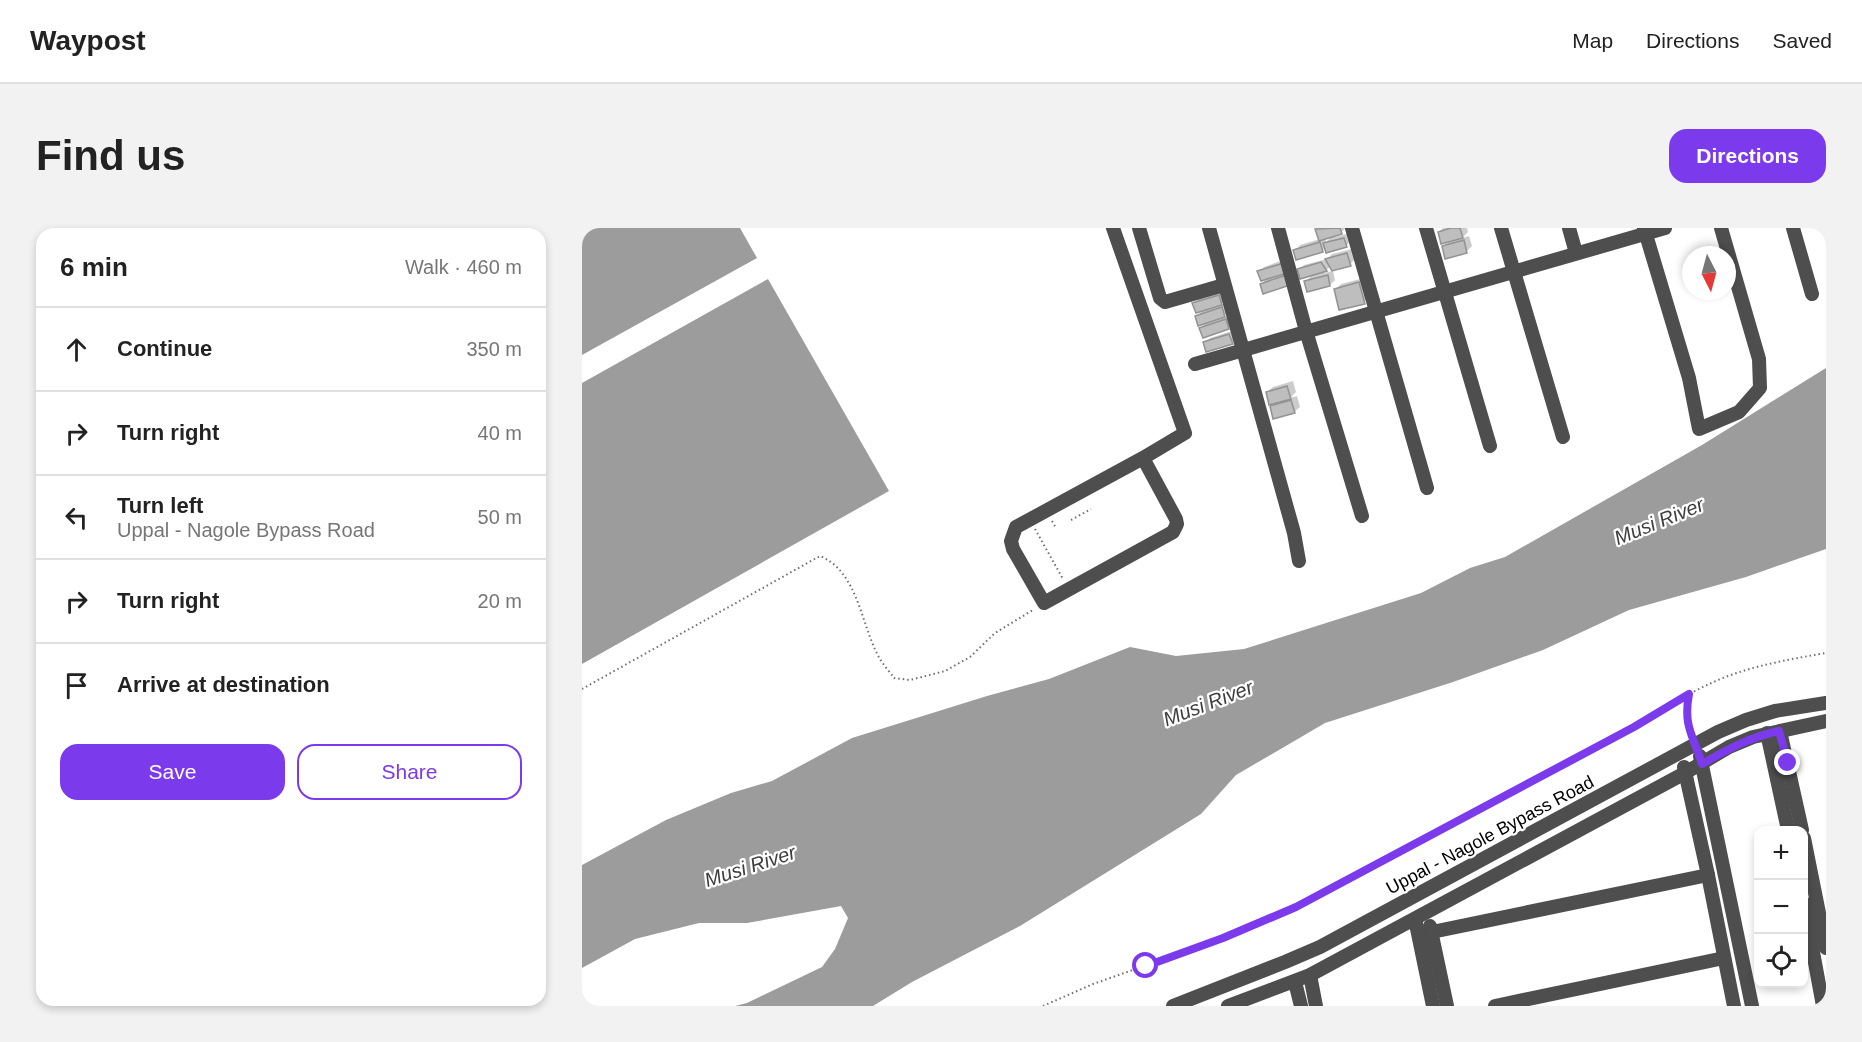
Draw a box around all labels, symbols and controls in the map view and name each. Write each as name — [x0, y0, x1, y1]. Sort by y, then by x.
text: Waypost — [30, 25, 146, 56]
text: Map — [1572, 29, 1613, 52]
text: Directions — [1646, 29, 1739, 52]
text: Saved — [1772, 29, 1832, 52]
button: Directions — [1669, 129, 1826, 183]
text: Find us — [36, 132, 185, 179]
north arrow — [1682, 246, 1736, 300]
text: 6 min — [60, 252, 128, 282]
text: Walk · 460 m — [405, 256, 522, 278]
icon: ahead — [60, 333, 93, 366]
text: Continue — [117, 336, 212, 361]
text: 350 m — [466, 338, 522, 360]
icon: right — [60, 417, 93, 450]
text: Turn right — [117, 420, 219, 445]
text: 40 m — [478, 422, 522, 444]
text: Turn left — [117, 493, 203, 518]
water label: Musi River — [1611, 493, 1708, 549]
icon: left — [60, 501, 93, 534]
text: 50 m — [478, 506, 522, 528]
text: Uppal - Nagole Bypass Road — [117, 519, 375, 541]
icon: right — [60, 585, 93, 618]
text: Turn right — [117, 588, 219, 613]
text: 20 m — [478, 590, 522, 612]
icon: arrive — [60, 669, 93, 702]
text: Arrive at destination — [117, 672, 330, 697]
water label: Musi River — [1160, 675, 1257, 730]
button: Save — [60, 744, 285, 800]
button: Share — [297, 744, 522, 800]
route end — [1774, 749, 1800, 775]
street label: Uppal - Nagole Bypass Road — [1383, 772, 1597, 898]
map controls — [1754, 826, 1808, 988]
button: + — [1754, 826, 1808, 880]
water label: Musi River — [702, 841, 800, 891]
button: − — [1754, 880, 1808, 934]
button: locate — [1754, 934, 1808, 988]
route start — [1132, 952, 1158, 978]

